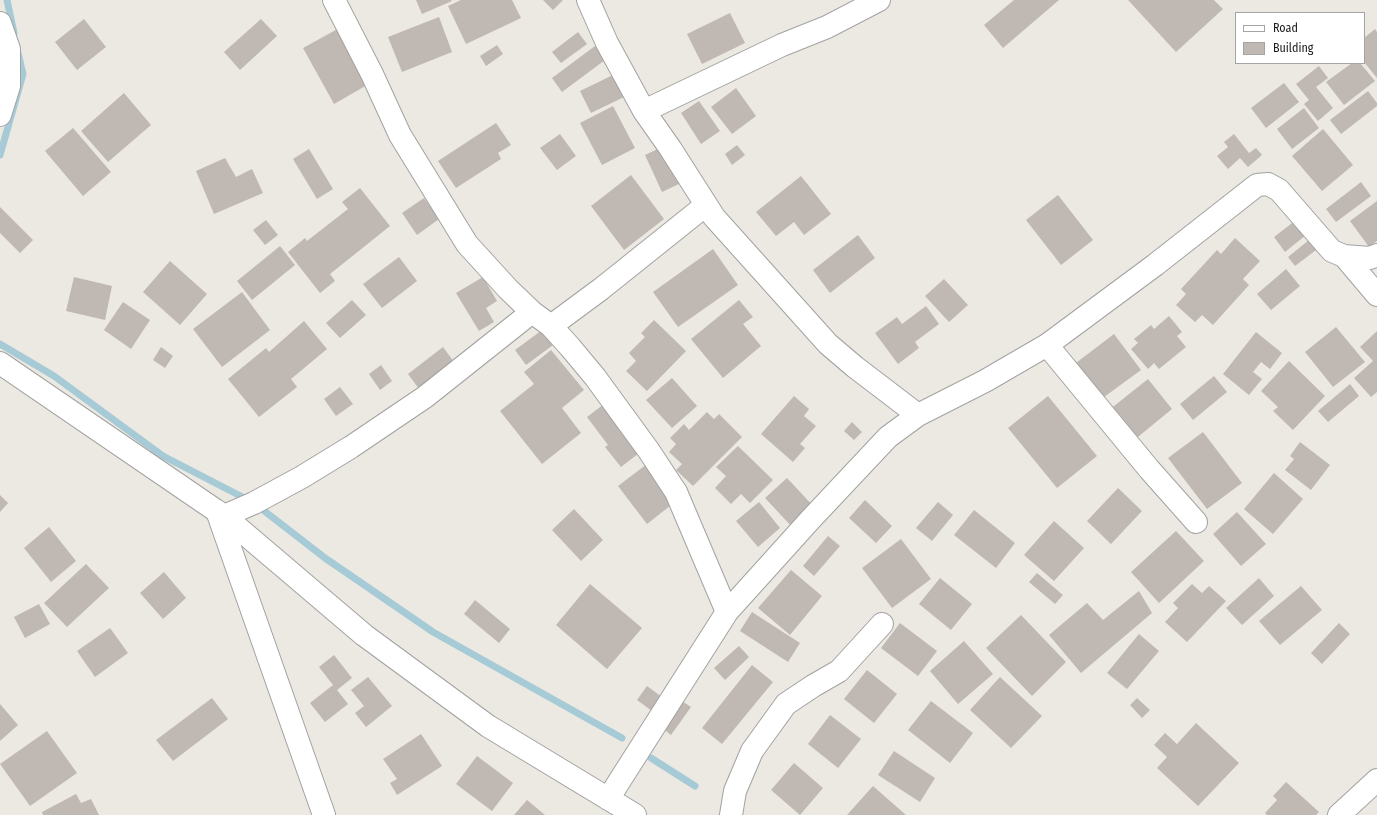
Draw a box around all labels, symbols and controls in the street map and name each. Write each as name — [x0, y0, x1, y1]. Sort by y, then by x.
legend — [1235, 12, 1365, 64]
text: Road — [1273, 21, 1298, 35]
text: Building — [1273, 41, 1313, 55]

